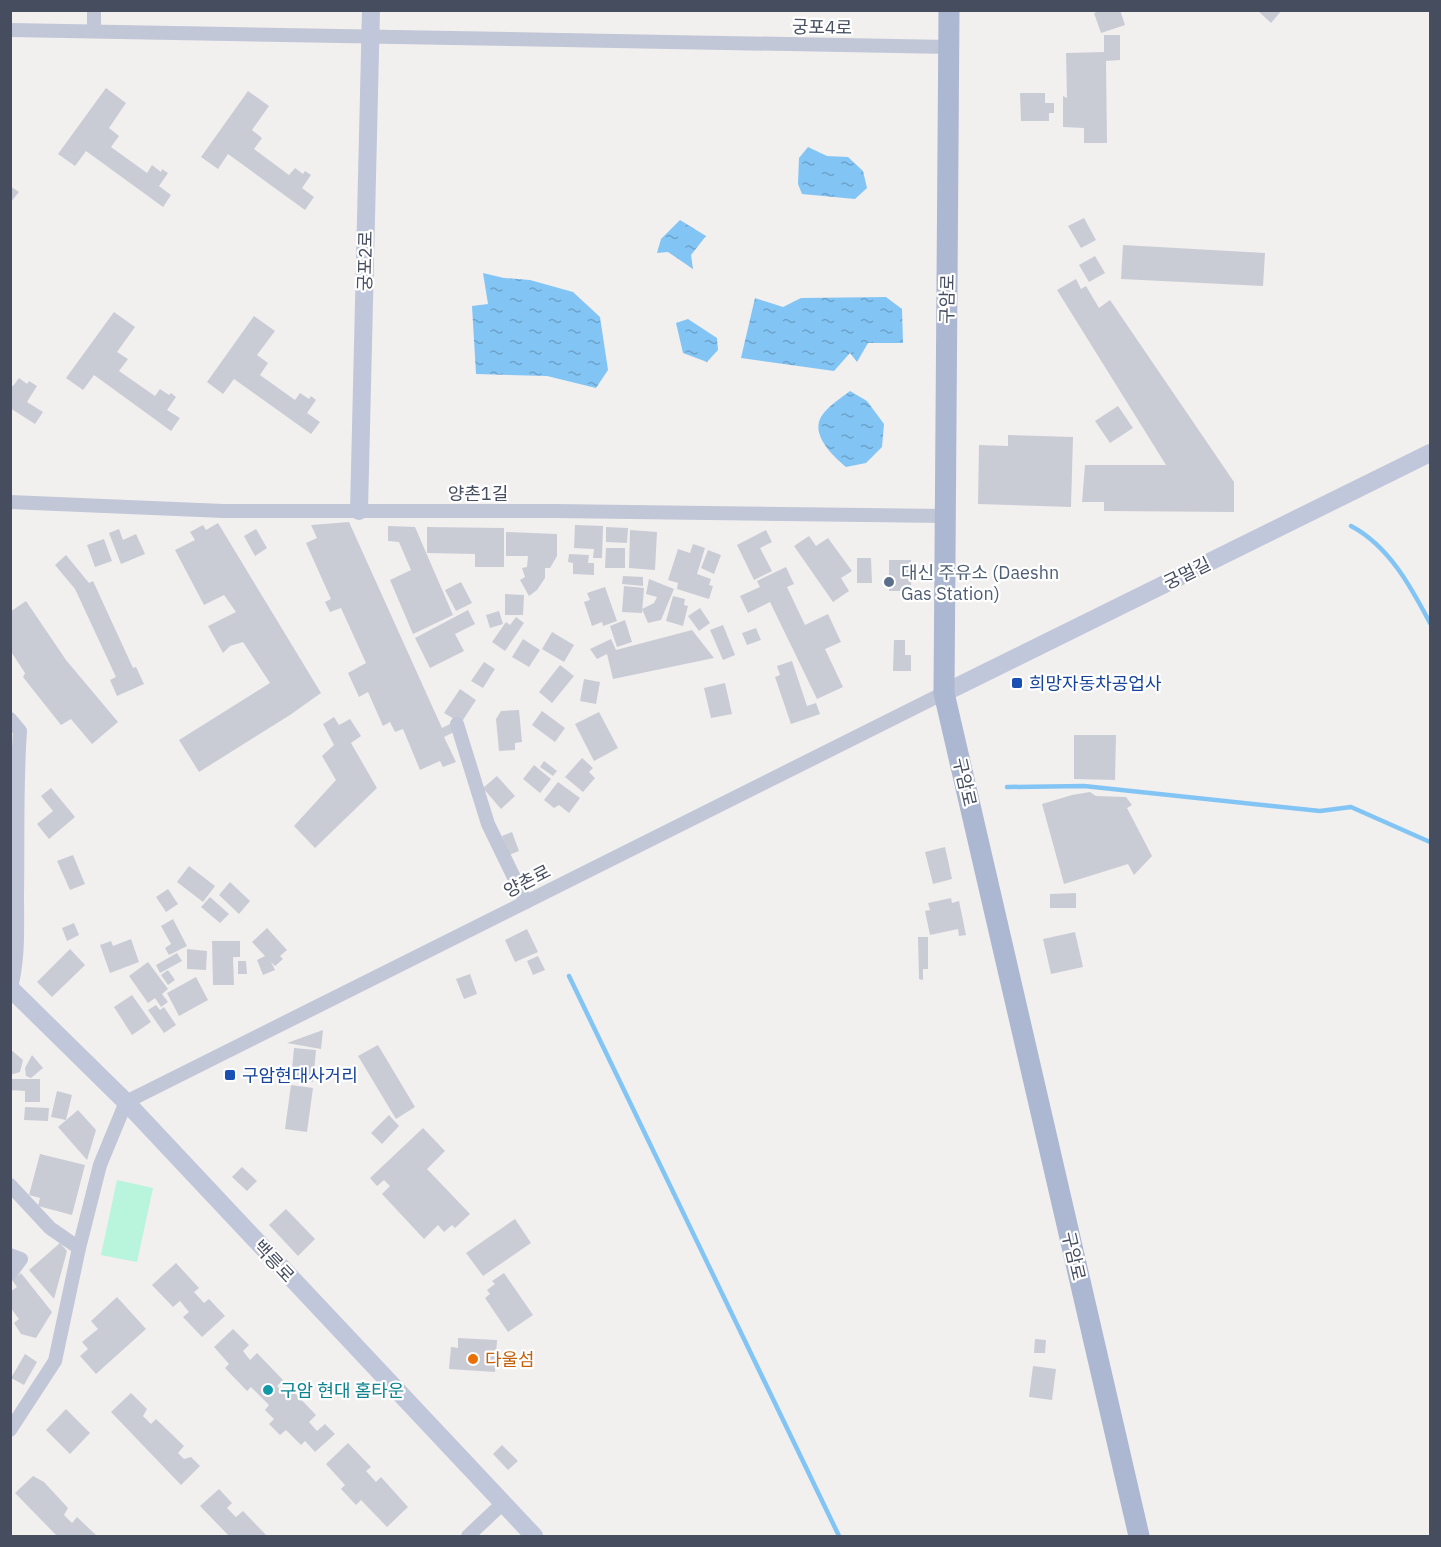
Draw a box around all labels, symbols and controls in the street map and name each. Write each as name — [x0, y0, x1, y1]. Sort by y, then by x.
street label: 궁포4로 — [792, 15, 852, 39]
street label: 궁포2로 — [353, 231, 377, 291]
street label: 구암로 — [935, 274, 959, 324]
street label: 양촌1길 — [448, 482, 508, 505]
street label: 궁멀길 — [1160, 552, 1214, 594]
place label: 대신 주유소 (Daeshn Gas Station) — [901, 561, 1059, 605]
marker: 대신 주유소 (Daeshn Gas Station) — [882, 575, 896, 589]
place label: 희망자동차공업사 — [1029, 672, 1162, 695]
marker: 희망자동차공업사 — [1010, 676, 1024, 690]
street label: 구암로 — [948, 755, 982, 809]
street label: 양촌로 — [500, 859, 554, 903]
place label: 구암현대사거리 — [242, 1064, 358, 1087]
marker: 구암현대사거리 — [223, 1068, 237, 1082]
street label: 구암로 — [1057, 1229, 1091, 1283]
street label: 백릉로 — [249, 1235, 299, 1287]
place label: 다울섬 — [485, 1348, 535, 1371]
marker: 다울섬 — [466, 1352, 480, 1366]
place label: 구암 현대 홈타운 — [280, 1379, 404, 1402]
marker: 구암 현대 홈타운 — [261, 1383, 275, 1397]

